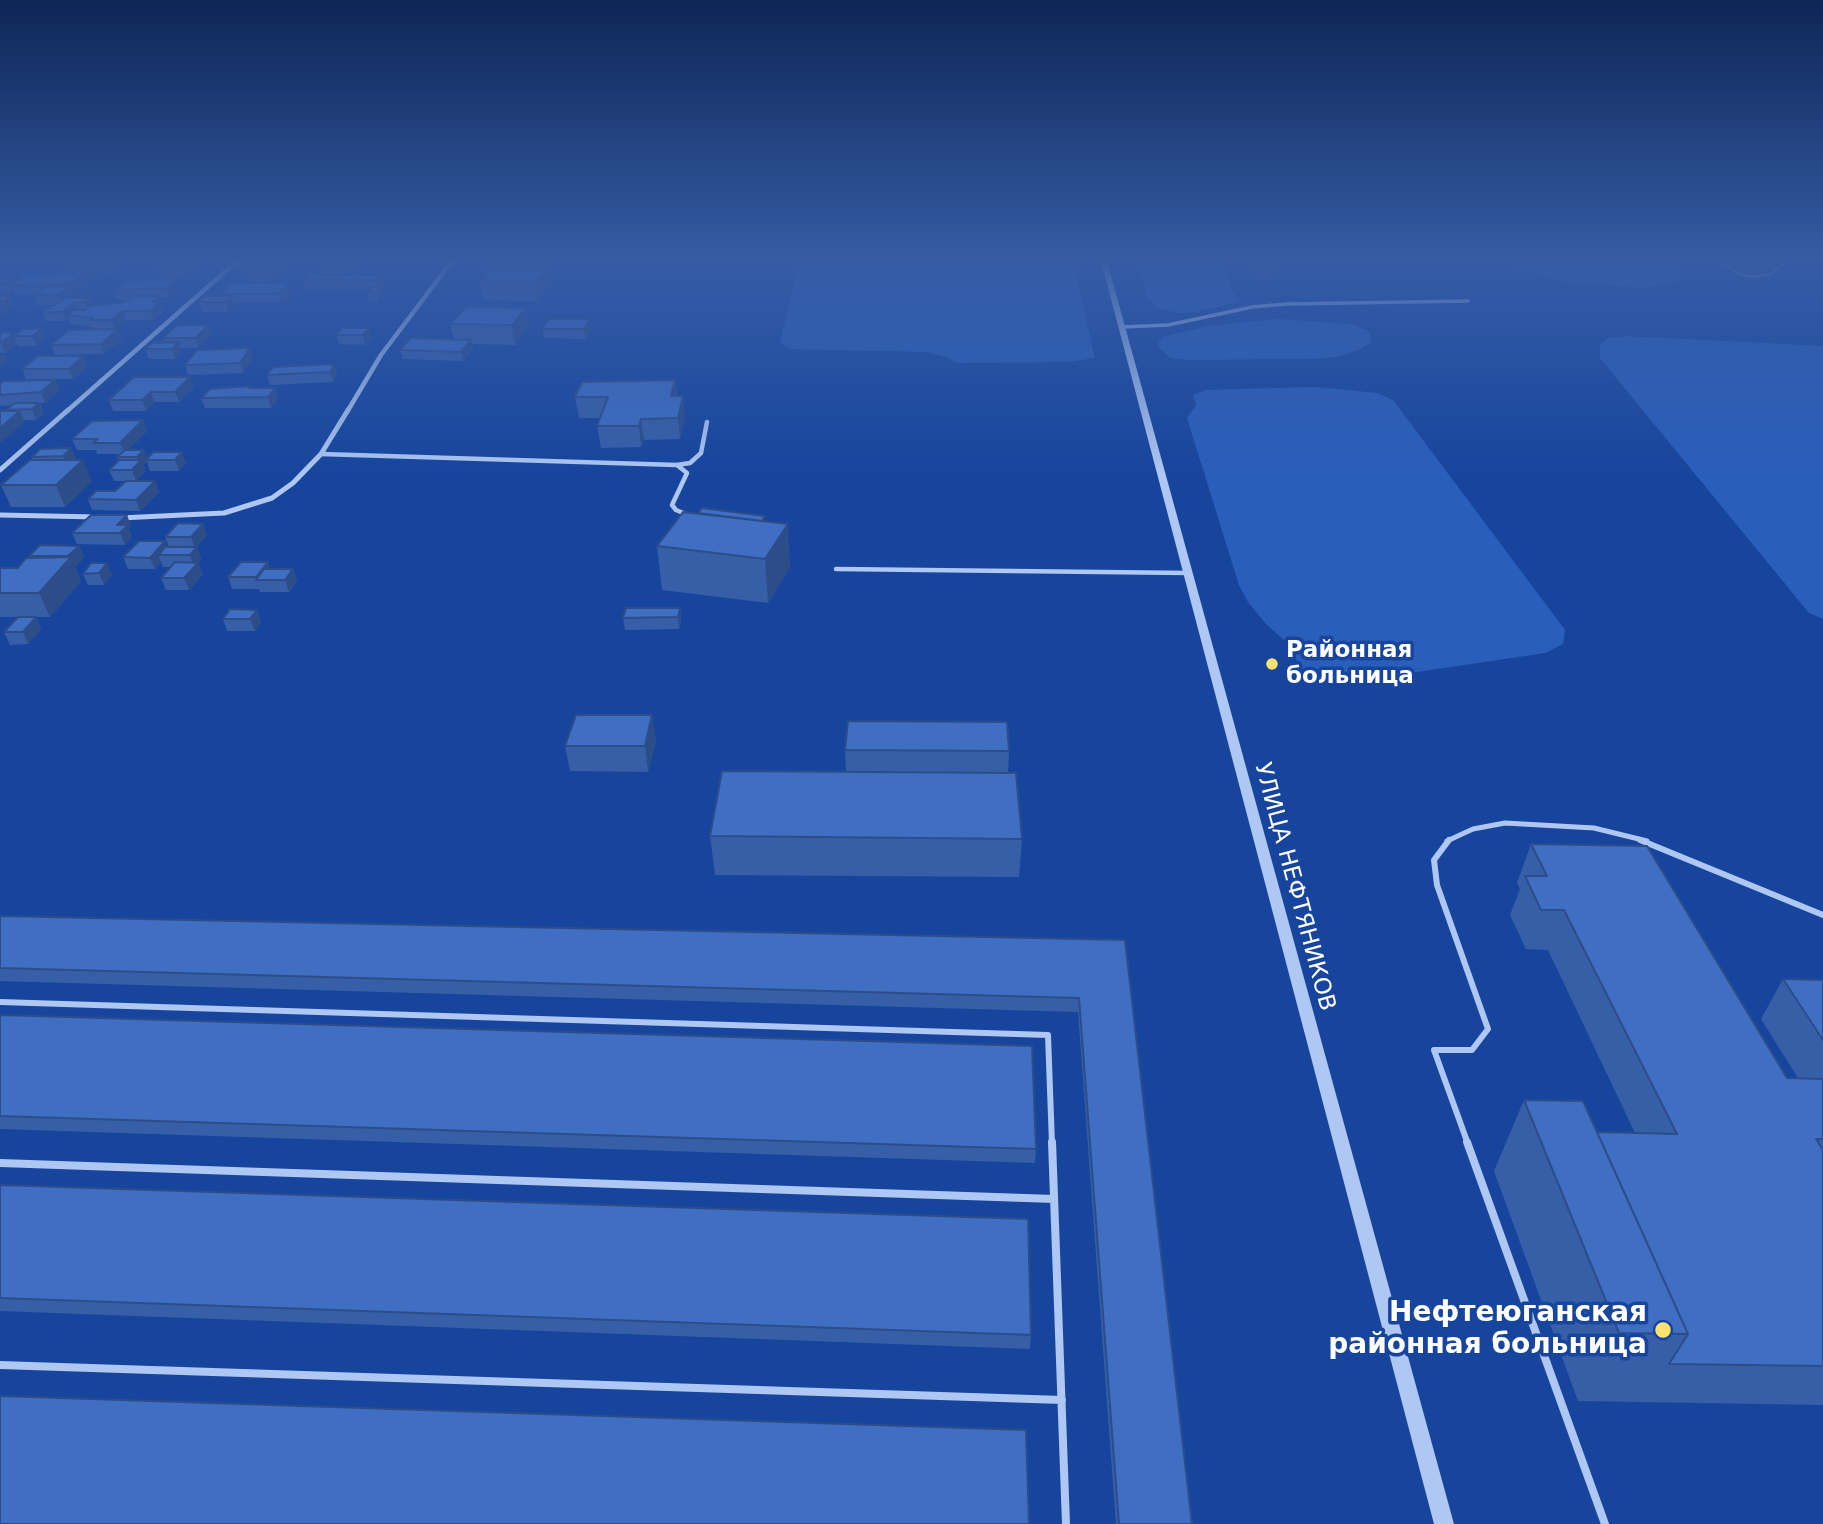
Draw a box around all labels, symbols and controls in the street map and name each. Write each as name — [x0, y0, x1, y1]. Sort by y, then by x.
place label: Районная больница — [1286, 637, 1414, 691]
marker: Районная больница — [1264, 656, 1280, 672]
street label: УЛИЦА НЕФТЯНИКОВ — [1248, 760, 1340, 1014]
place label: Нефтеюганская районная больница — [1328, 1297, 1647, 1363]
marker: Нефтеюганская районная больница — [1653, 1320, 1673, 1340]

